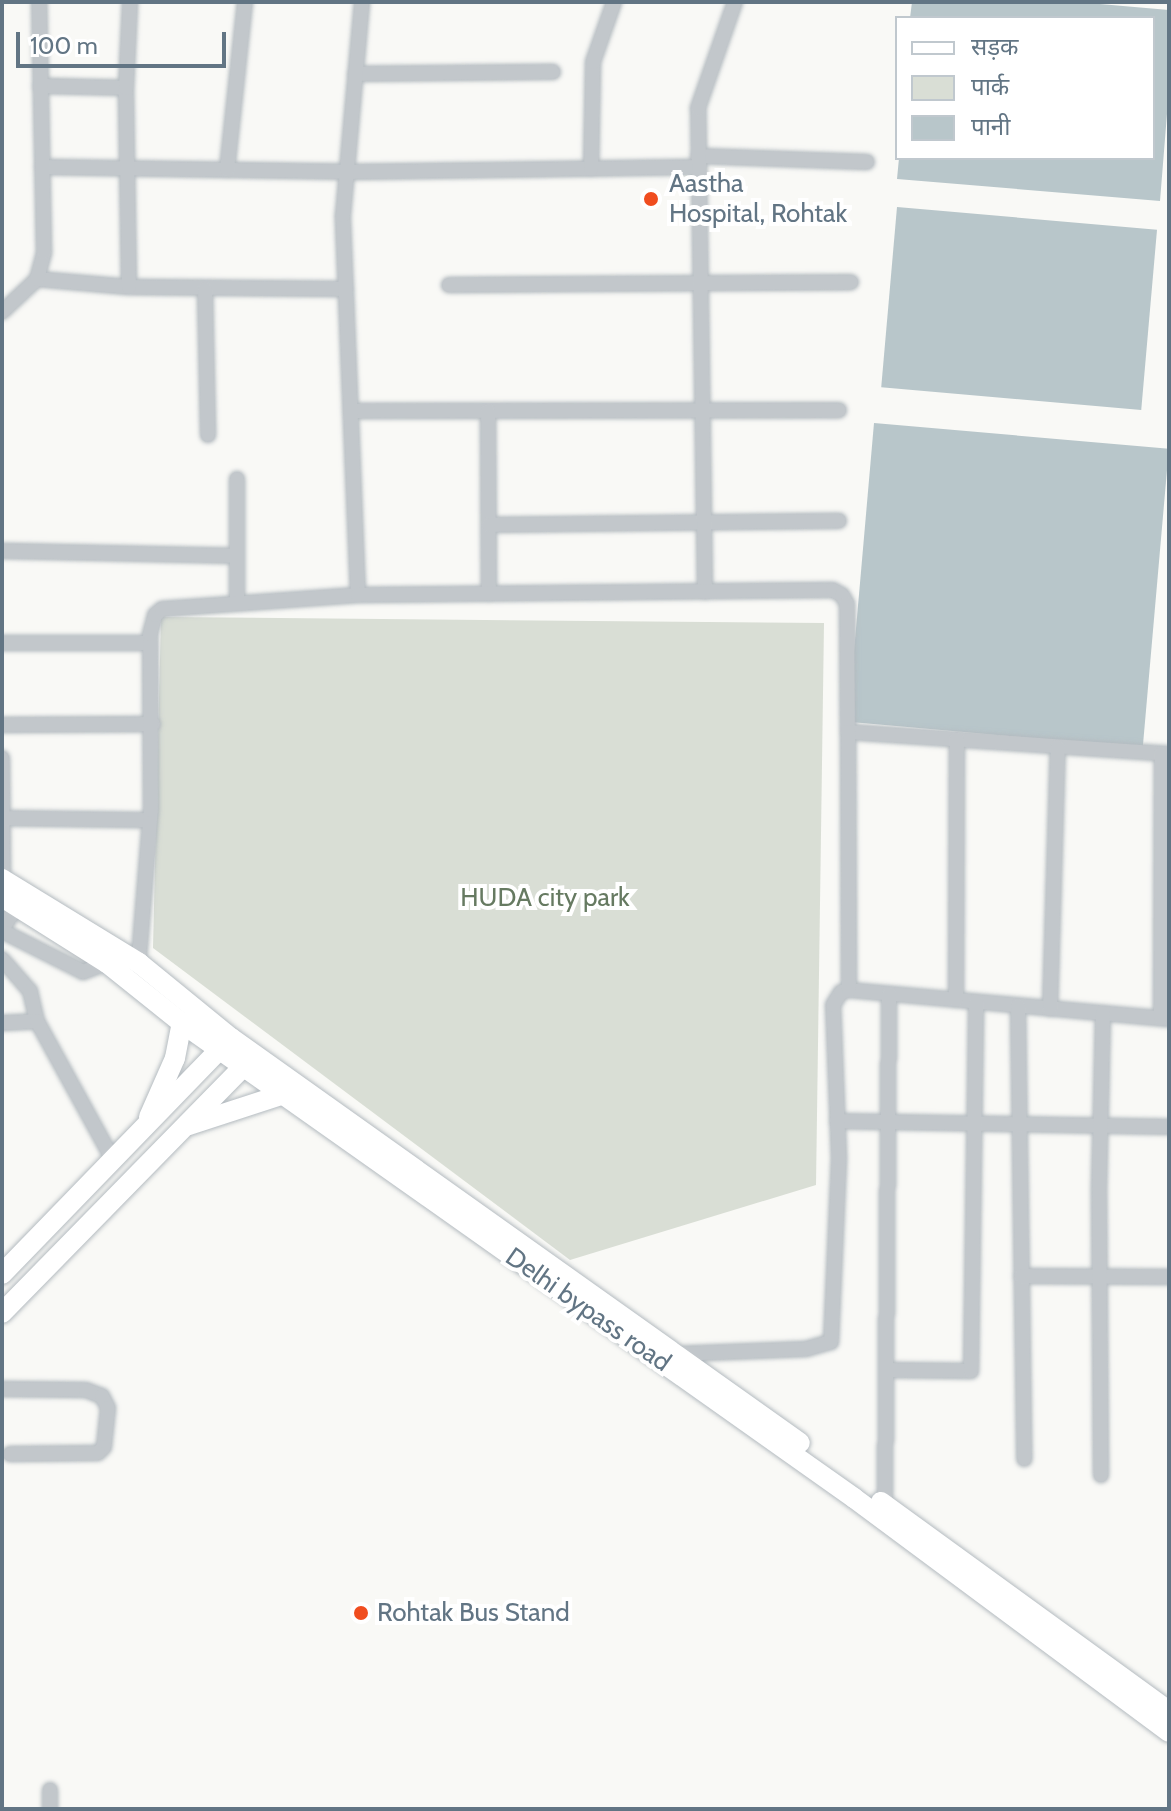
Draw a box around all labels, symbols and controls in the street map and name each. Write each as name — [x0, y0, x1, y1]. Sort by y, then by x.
scale bar — [20, 16, 230, 66]
legend — [895, 16, 1155, 160]
text: 100 m — [30, 31, 98, 60]
text: सड़क — [971, 32, 1019, 61]
text: पार्क — [971, 72, 1009, 101]
text: पानी — [971, 112, 1010, 141]
place label: Aastha Hospital, Rohtak — [669, 168, 847, 230]
marker: Aastha Hospital, Rohtak — [640, 188, 662, 210]
park label: HUDA city park — [460, 882, 630, 914]
street label: Delhi bypass road — [499, 1241, 677, 1379]
place label: Rohtak Bus Stand — [377, 1597, 570, 1629]
marker: Rohtak Bus Stand — [352, 1604, 370, 1622]

